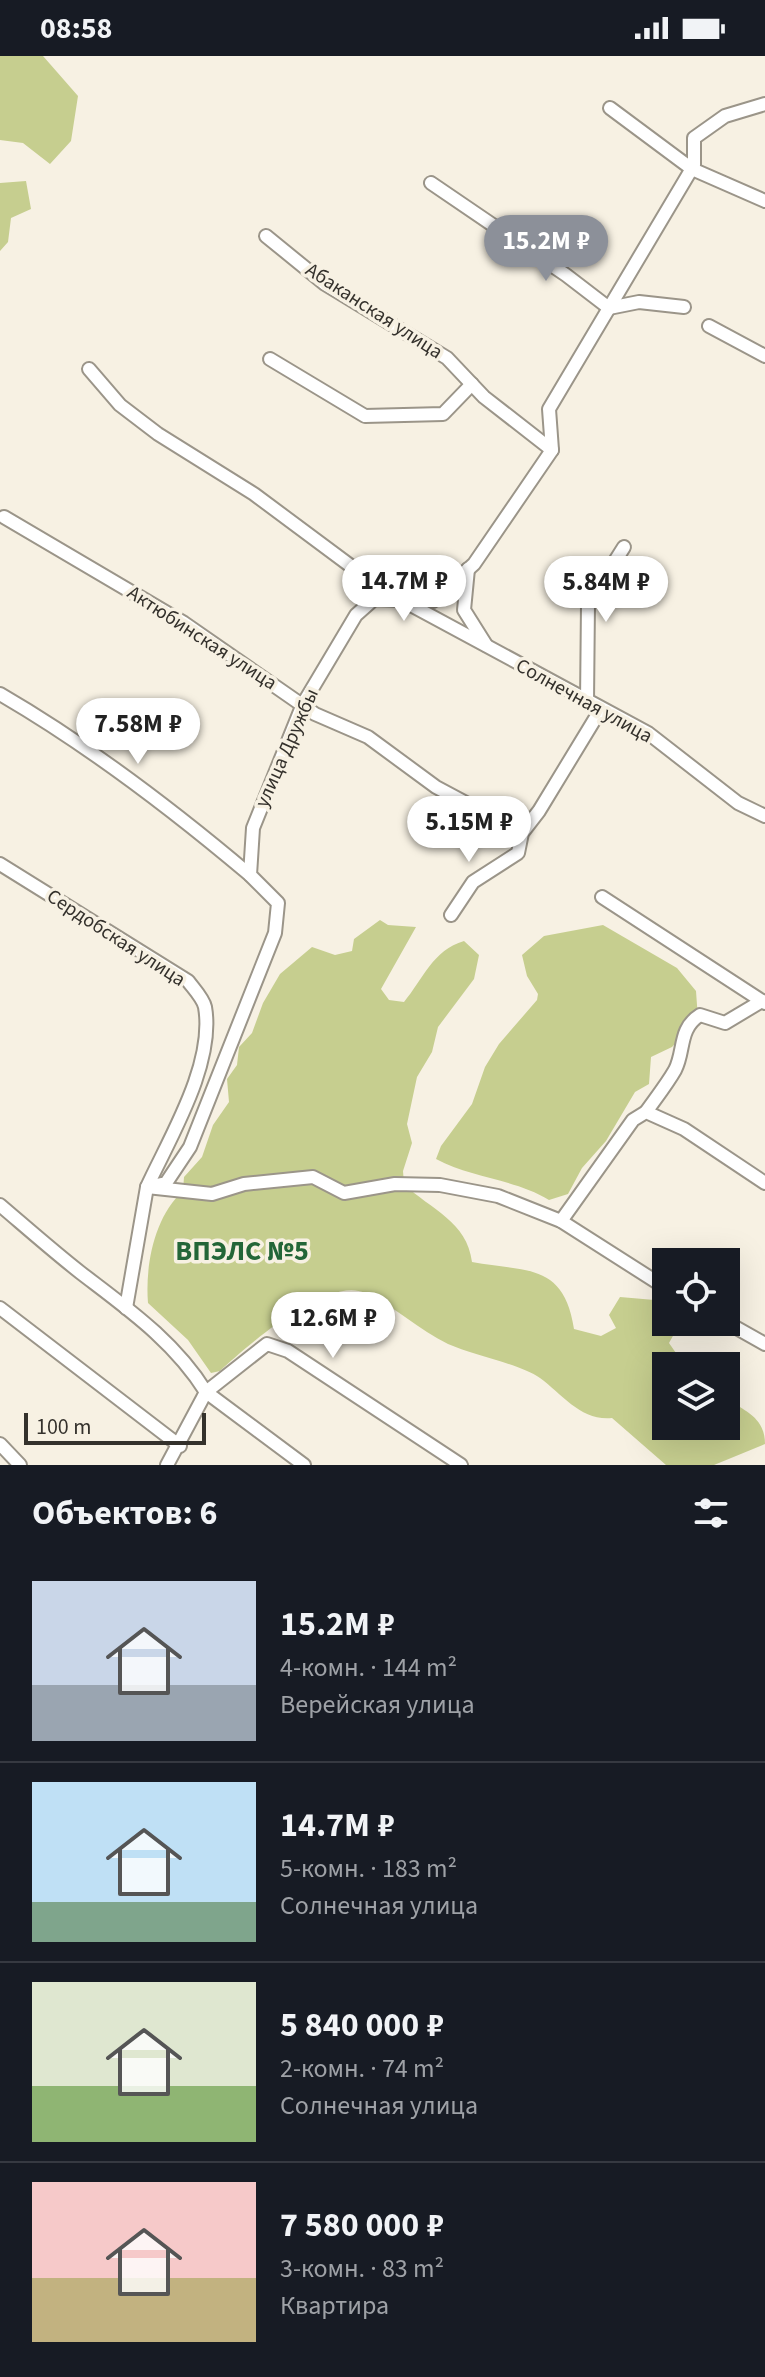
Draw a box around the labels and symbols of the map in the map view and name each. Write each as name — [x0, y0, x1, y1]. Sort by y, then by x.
pin: 15.2M ₽ — [472, 215, 620, 283]
street label: Абаканская улица — [300, 256, 448, 366]
pin: 14.7M ₽ — [330, 555, 478, 623]
pin: 5.84M ₽ — [532, 556, 680, 624]
street label: Актюбинская улица — [122, 579, 282, 697]
street label: Солнечная улица — [511, 652, 657, 750]
street label: улица Дружбы — [248, 684, 326, 812]
pin: 7.58M ₽ — [64, 698, 212, 766]
pin: 5.15M ₽ — [395, 796, 543, 864]
street label: Сердобская улица — [41, 883, 191, 993]
district label: ВПЭЛС №5 — [175, 1231, 309, 1271]
pin: 12.6M ₽ — [259, 1292, 407, 1360]
scale bar — [24, 1409, 206, 1445]

